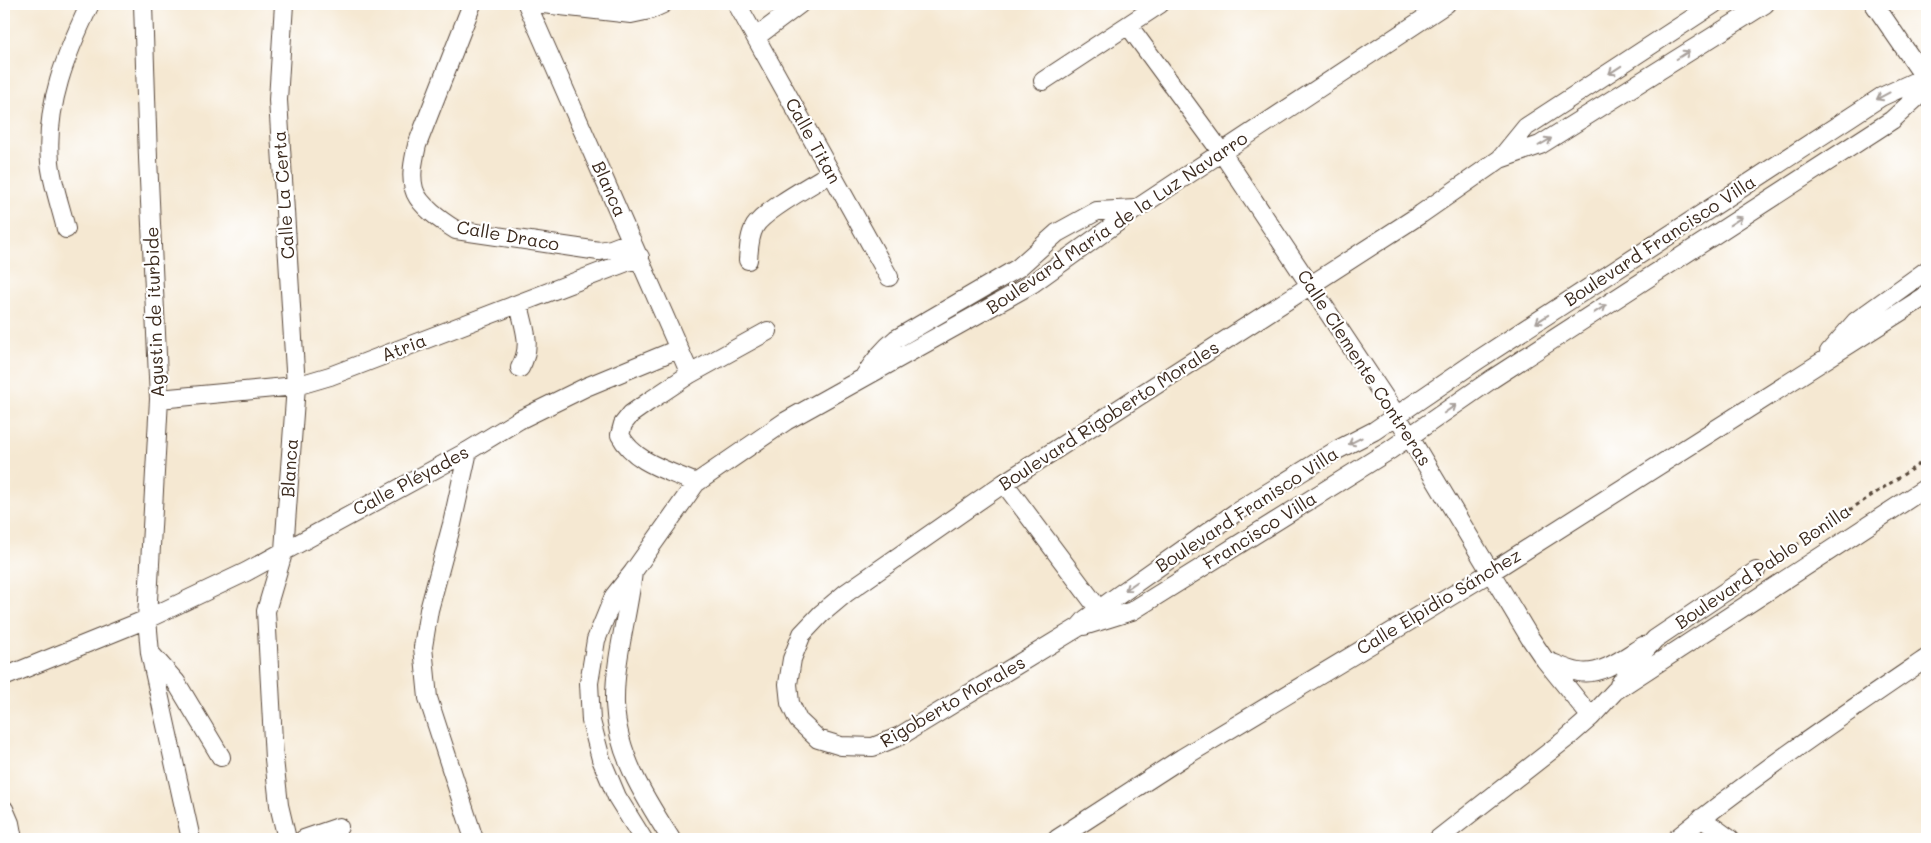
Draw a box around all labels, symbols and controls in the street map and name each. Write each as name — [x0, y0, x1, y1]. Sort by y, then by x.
one-way arrow — [1676, 50, 1690, 61]
one-way arrow — [1608, 64, 1622, 75]
one-way arrow — [1876, 92, 1891, 101]
street label: Calle Titan — [780, 93, 847, 188]
street label: Boulevard María de la Luz Navarro — [981, 125, 1252, 319]
street label: Calle La Certa — [267, 130, 299, 260]
one-way arrow — [1538, 136, 1552, 146]
street label: Blanca — [587, 157, 633, 220]
street label: Boulevard Francisco Villa — [1559, 169, 1760, 311]
street label: Calle Draco — [455, 214, 562, 256]
one-way arrow — [1729, 215, 1743, 225]
street label: Agustin de iturbide — [139, 226, 169, 398]
street label: Calle Clemente Contreras — [1292, 265, 1437, 470]
one-way arrow — [1592, 304, 1606, 314]
one-way arrow — [1535, 314, 1549, 324]
street label: Atria — [378, 328, 429, 367]
street label: Boulevard Rigoberto Morales — [994, 335, 1223, 496]
one-way arrow — [1443, 403, 1456, 414]
one-way arrow — [1348, 437, 1363, 446]
street label: Blanca — [275, 438, 303, 498]
street label: Calle Pléyades — [348, 439, 473, 521]
street label: Boulevard Franisco Villa — [1151, 441, 1342, 577]
street label: Francisco Villa — [1198, 486, 1321, 575]
street label: Boulevard Pablo Bonilla — [1670, 498, 1855, 634]
street label: Calle Elpidio Sánchez — [1352, 542, 1525, 660]
one-way arrow — [1124, 581, 1138, 591]
street label: Rigoberto Morales — [876, 650, 1029, 752]

